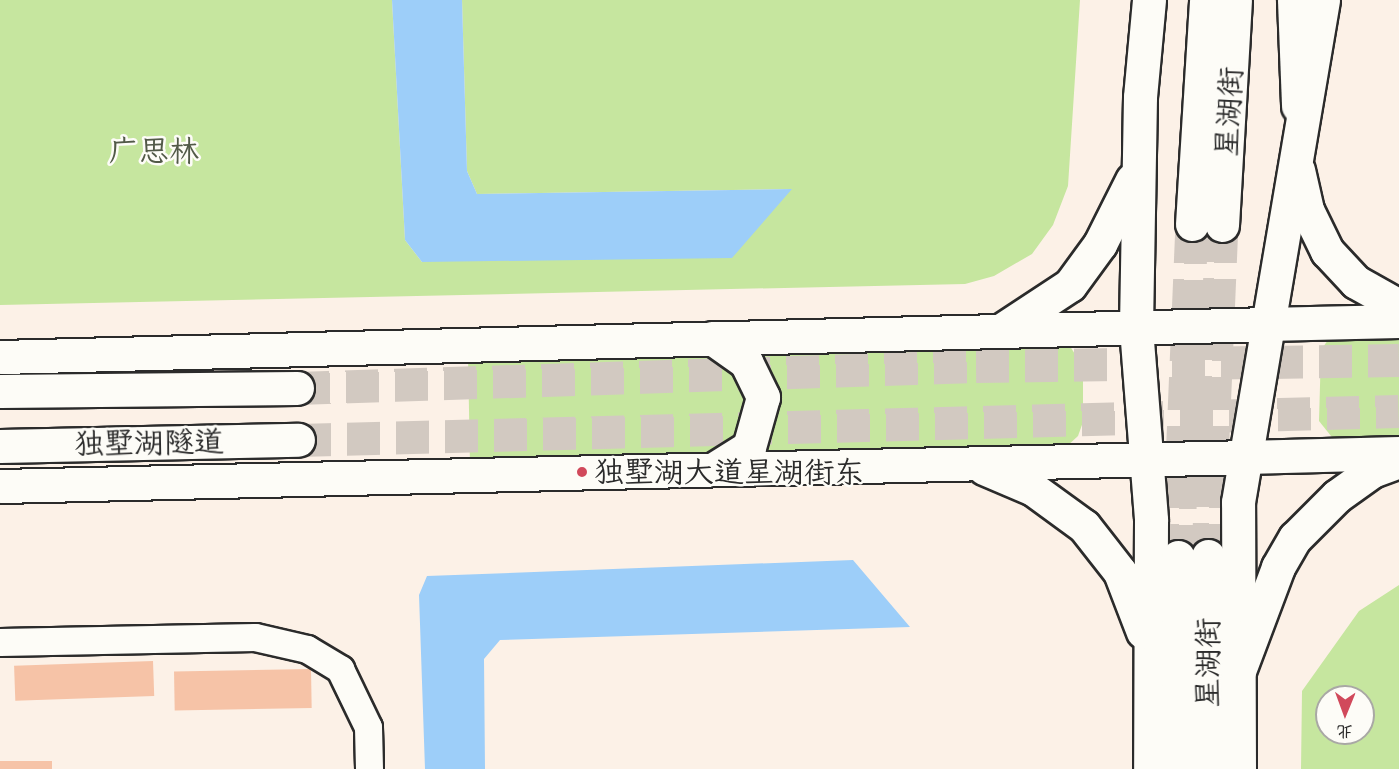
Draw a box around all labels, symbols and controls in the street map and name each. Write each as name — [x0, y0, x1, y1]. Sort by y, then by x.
street label: 星湖街 — [1209, 66, 1249, 158]
park label: 广思林 — [109, 133, 199, 169]
street label: 独墅湖隧道 — [74, 424, 224, 462]
place label: 独墅湖大道星湖街东 — [594, 454, 864, 490]
marker: 独墅湖大道星湖街东 — [575, 465, 589, 479]
street label: 星湖街 — [1190, 618, 1226, 708]
north arrow — [1315, 685, 1375, 745]
text: 北 — [1337, 721, 1353, 741]

